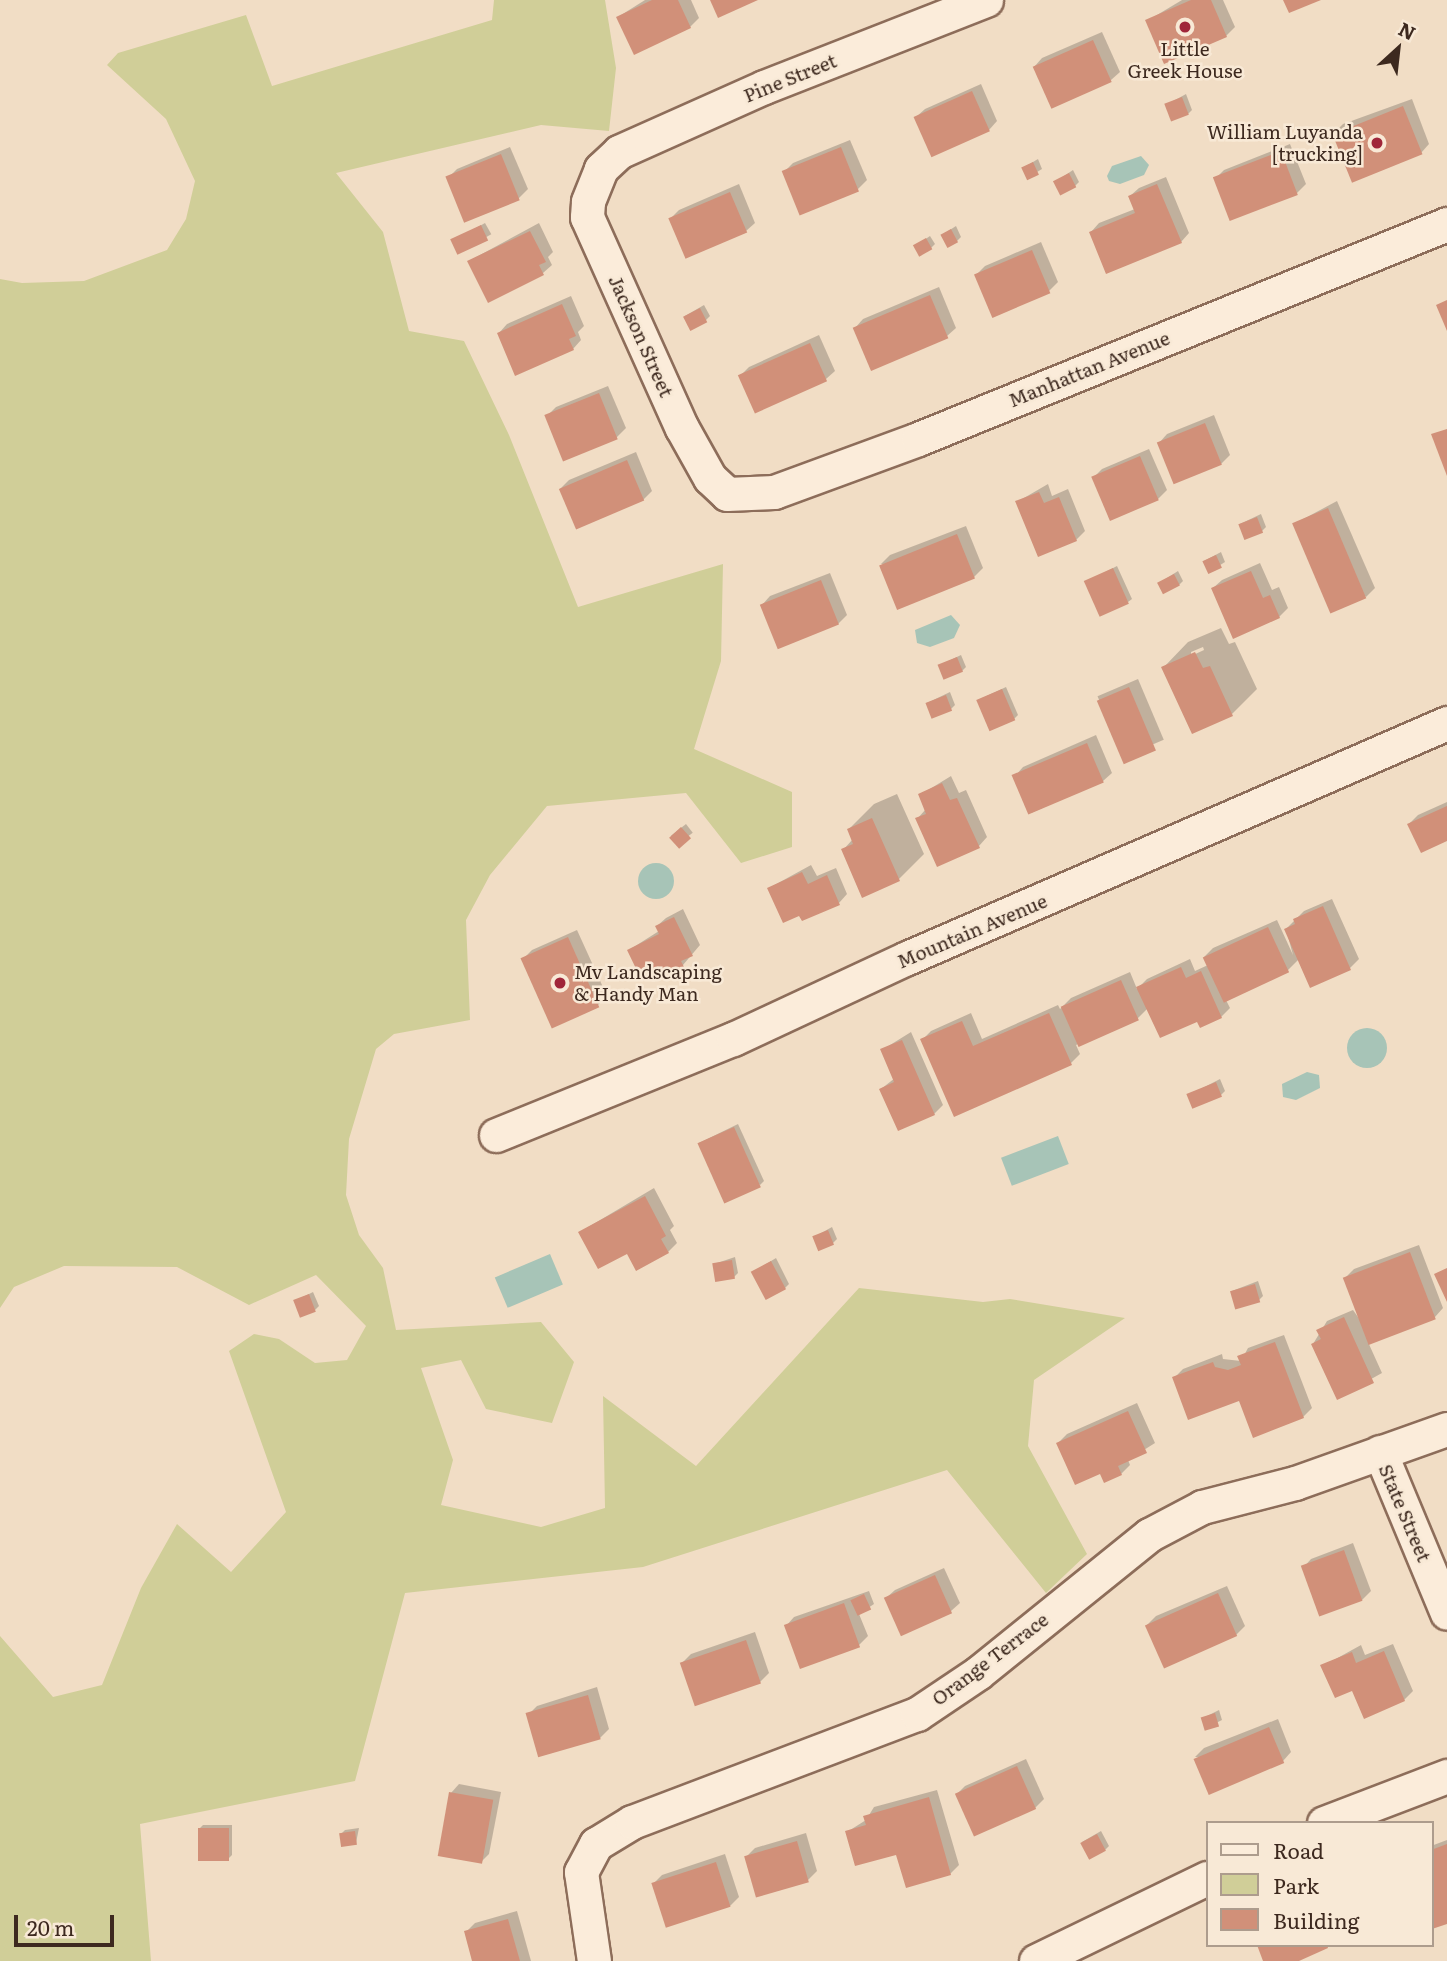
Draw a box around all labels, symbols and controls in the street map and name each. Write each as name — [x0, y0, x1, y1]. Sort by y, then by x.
north arrow — [1363, 14, 1433, 84]
text: N — [1394, 14, 1421, 46]
marker: Little Greek House — [1177, 19, 1193, 35]
place label: Little Greek House — [1127, 38, 1243, 82]
street label: Pine Street — [740, 49, 840, 107]
place label: William Luyanda [trucking] — [1207, 121, 1363, 165]
marker: William Luyanda [trucking] — [1369, 135, 1385, 151]
street label: Jackson Street — [604, 271, 678, 401]
street label: Manhattan Avenue — [1005, 326, 1173, 412]
street label: Mountain Avenue — [893, 889, 1051, 973]
place label: Mv Landscaping & Handy Man — [574, 961, 722, 1005]
marker: Mv Landscaping & Handy Man — [552, 975, 568, 991]
street label: State Street — [1374, 1461, 1436, 1565]
street label: Orange Terrace — [927, 1608, 1053, 1710]
legend — [1206, 1821, 1433, 1947]
text: Road — [1273, 1834, 1324, 1865]
text: Park — [1273, 1869, 1319, 1900]
scale bar — [18, 1902, 117, 1946]
text: Building — [1273, 1904, 1359, 1935]
text: 20 m — [27, 1911, 74, 1942]

